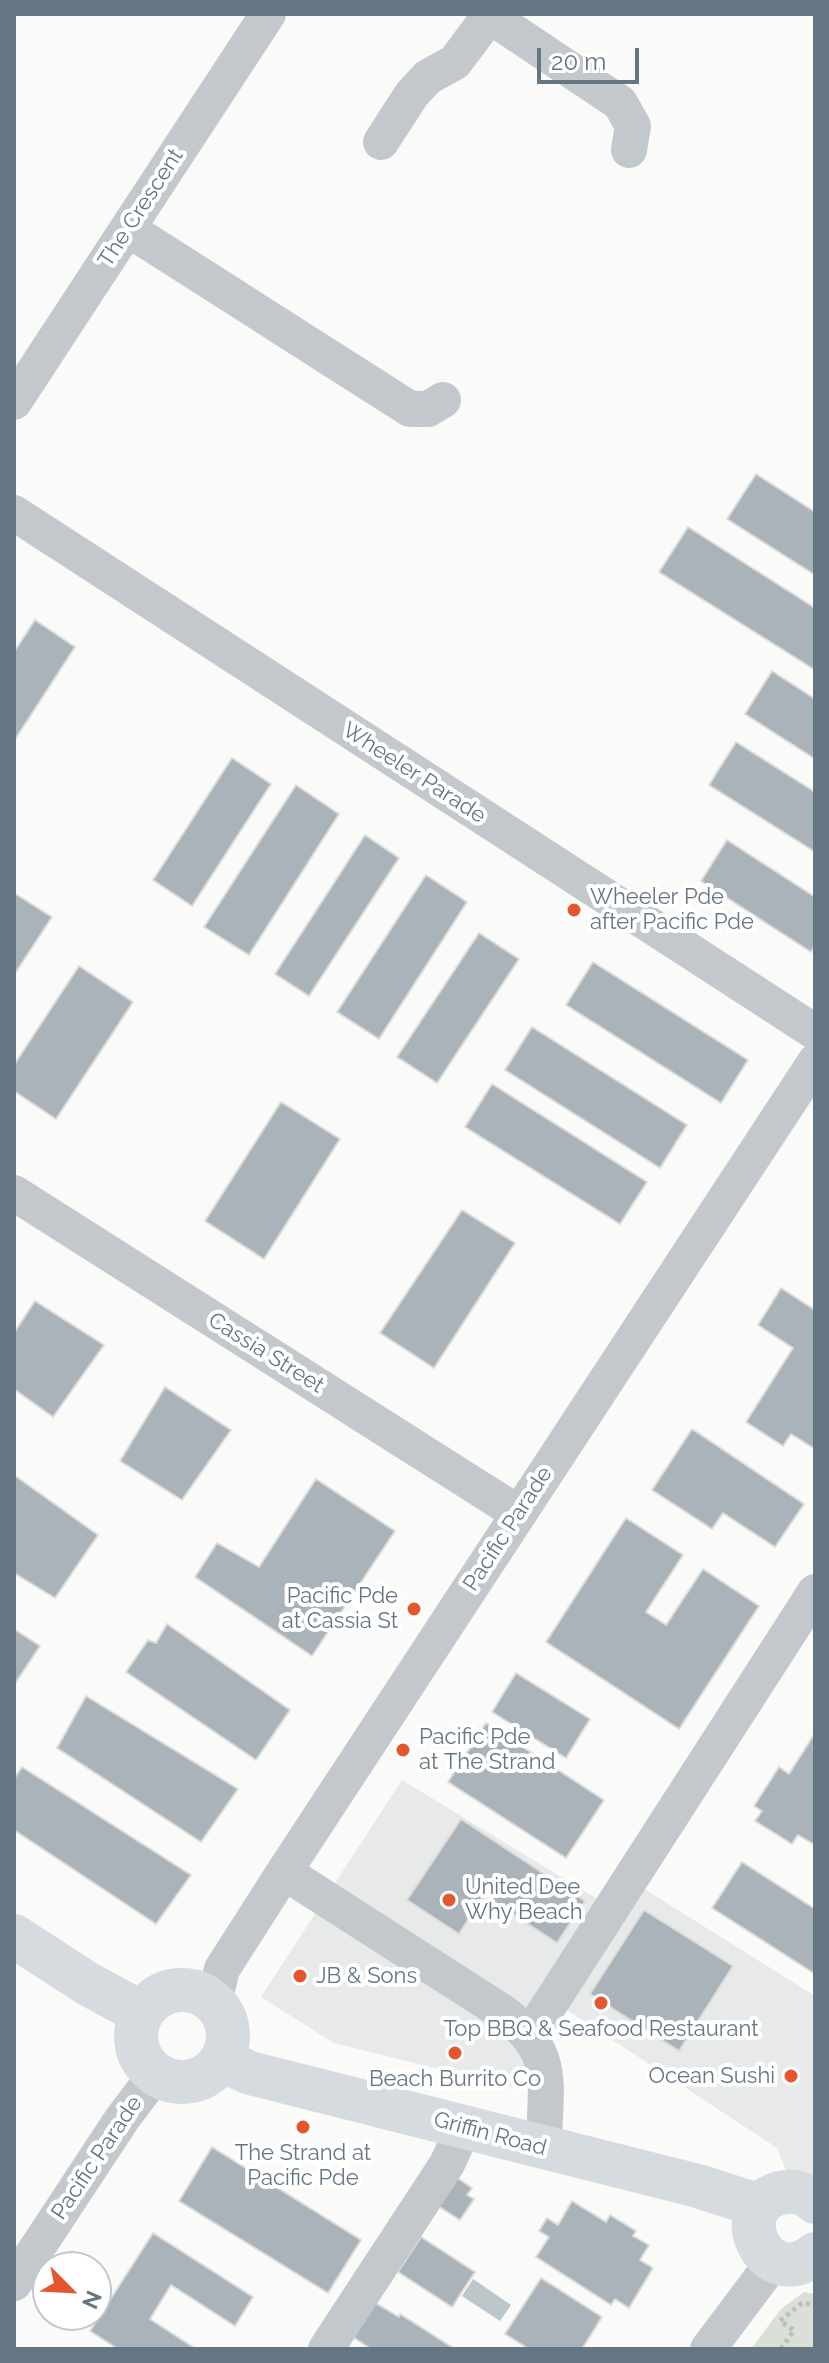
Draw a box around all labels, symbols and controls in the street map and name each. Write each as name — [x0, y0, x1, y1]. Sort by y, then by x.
scale bar — [541, 32, 643, 82]
text: 20 m — [551, 47, 606, 76]
street label: The Crescent — [93, 144, 189, 272]
street label: Wheeler Parade — [337, 717, 491, 829]
place label: Wheeler Pde after Pacific Pde — [590, 884, 754, 936]
marker: Wheeler Pde after Pacific Pde — [565, 901, 583, 919]
street label: Cassia Street — [203, 1307, 329, 1399]
street label: Pacific Parade — [458, 1462, 558, 1596]
place label: Pacific Pde at Cassia St — [282, 1583, 398, 1634]
marker: Pacific Pde at Cassia St — [405, 1600, 423, 1618]
place label: Pacific Pde at The Strand — [419, 1724, 555, 1776]
marker: Pacific Pde at The Strand — [394, 1741, 412, 1759]
place label: United Dee Why Beach — [465, 1874, 583, 1926]
marker: United Dee Why Beach — [440, 1891, 458, 1909]
place label: JB & Sons — [316, 1963, 417, 1989]
marker: JB & Sons — [291, 1967, 309, 1985]
marker: Top BBQ & Seafood Restaurant — [592, 1994, 610, 2012]
place label: Top BBQ & Seafood Restaurant — [443, 2016, 759, 2042]
marker: Beach Burrito Co — [446, 2044, 464, 2062]
place label: Ocean Sushi — [649, 2063, 775, 2089]
place label: Beach Burrito Co — [369, 2066, 541, 2092]
marker: Ocean Sushi — [782, 2067, 800, 2085]
street label: Pacific Parade — [46, 2091, 148, 2225]
street label: Griffin Road — [431, 2106, 549, 2162]
marker: The Strand at Pacific Pde — [294, 2118, 312, 2136]
place label: The Strand at Pacific Pde — [235, 2140, 371, 2192]
north arrow — [32, 2251, 112, 2331]
text: N — [77, 2287, 107, 2313]

